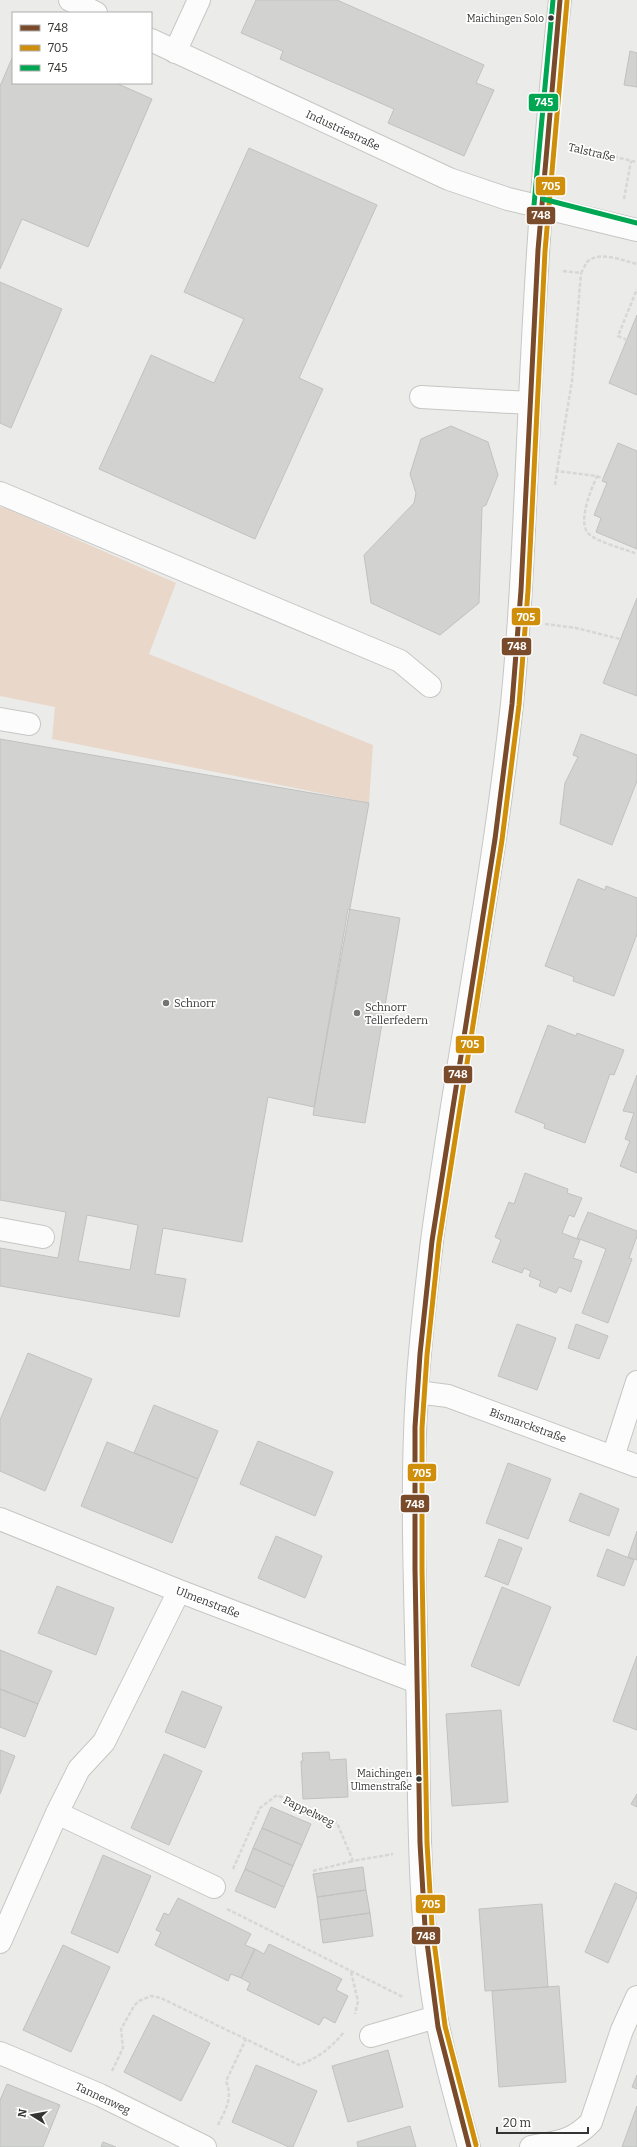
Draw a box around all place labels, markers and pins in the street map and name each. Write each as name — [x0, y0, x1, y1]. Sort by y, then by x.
place label: Maichingen Solo — [467, 13, 544, 25]
marker: Maichingen Solo — [546, 13, 556, 23]
place label: Schnorr — [174, 997, 216, 1010]
marker: Schnorr — [161, 998, 171, 1008]
place label: Schnorr Tellerfedern — [365, 1001, 428, 1027]
marker: Schnorr Tellerfedern — [352, 1008, 362, 1018]
place label: Maichingen Ulmenstraße — [350, 1768, 413, 1793]
marker: Maichingen Ulmenstraße — [414, 1774, 424, 1784]

